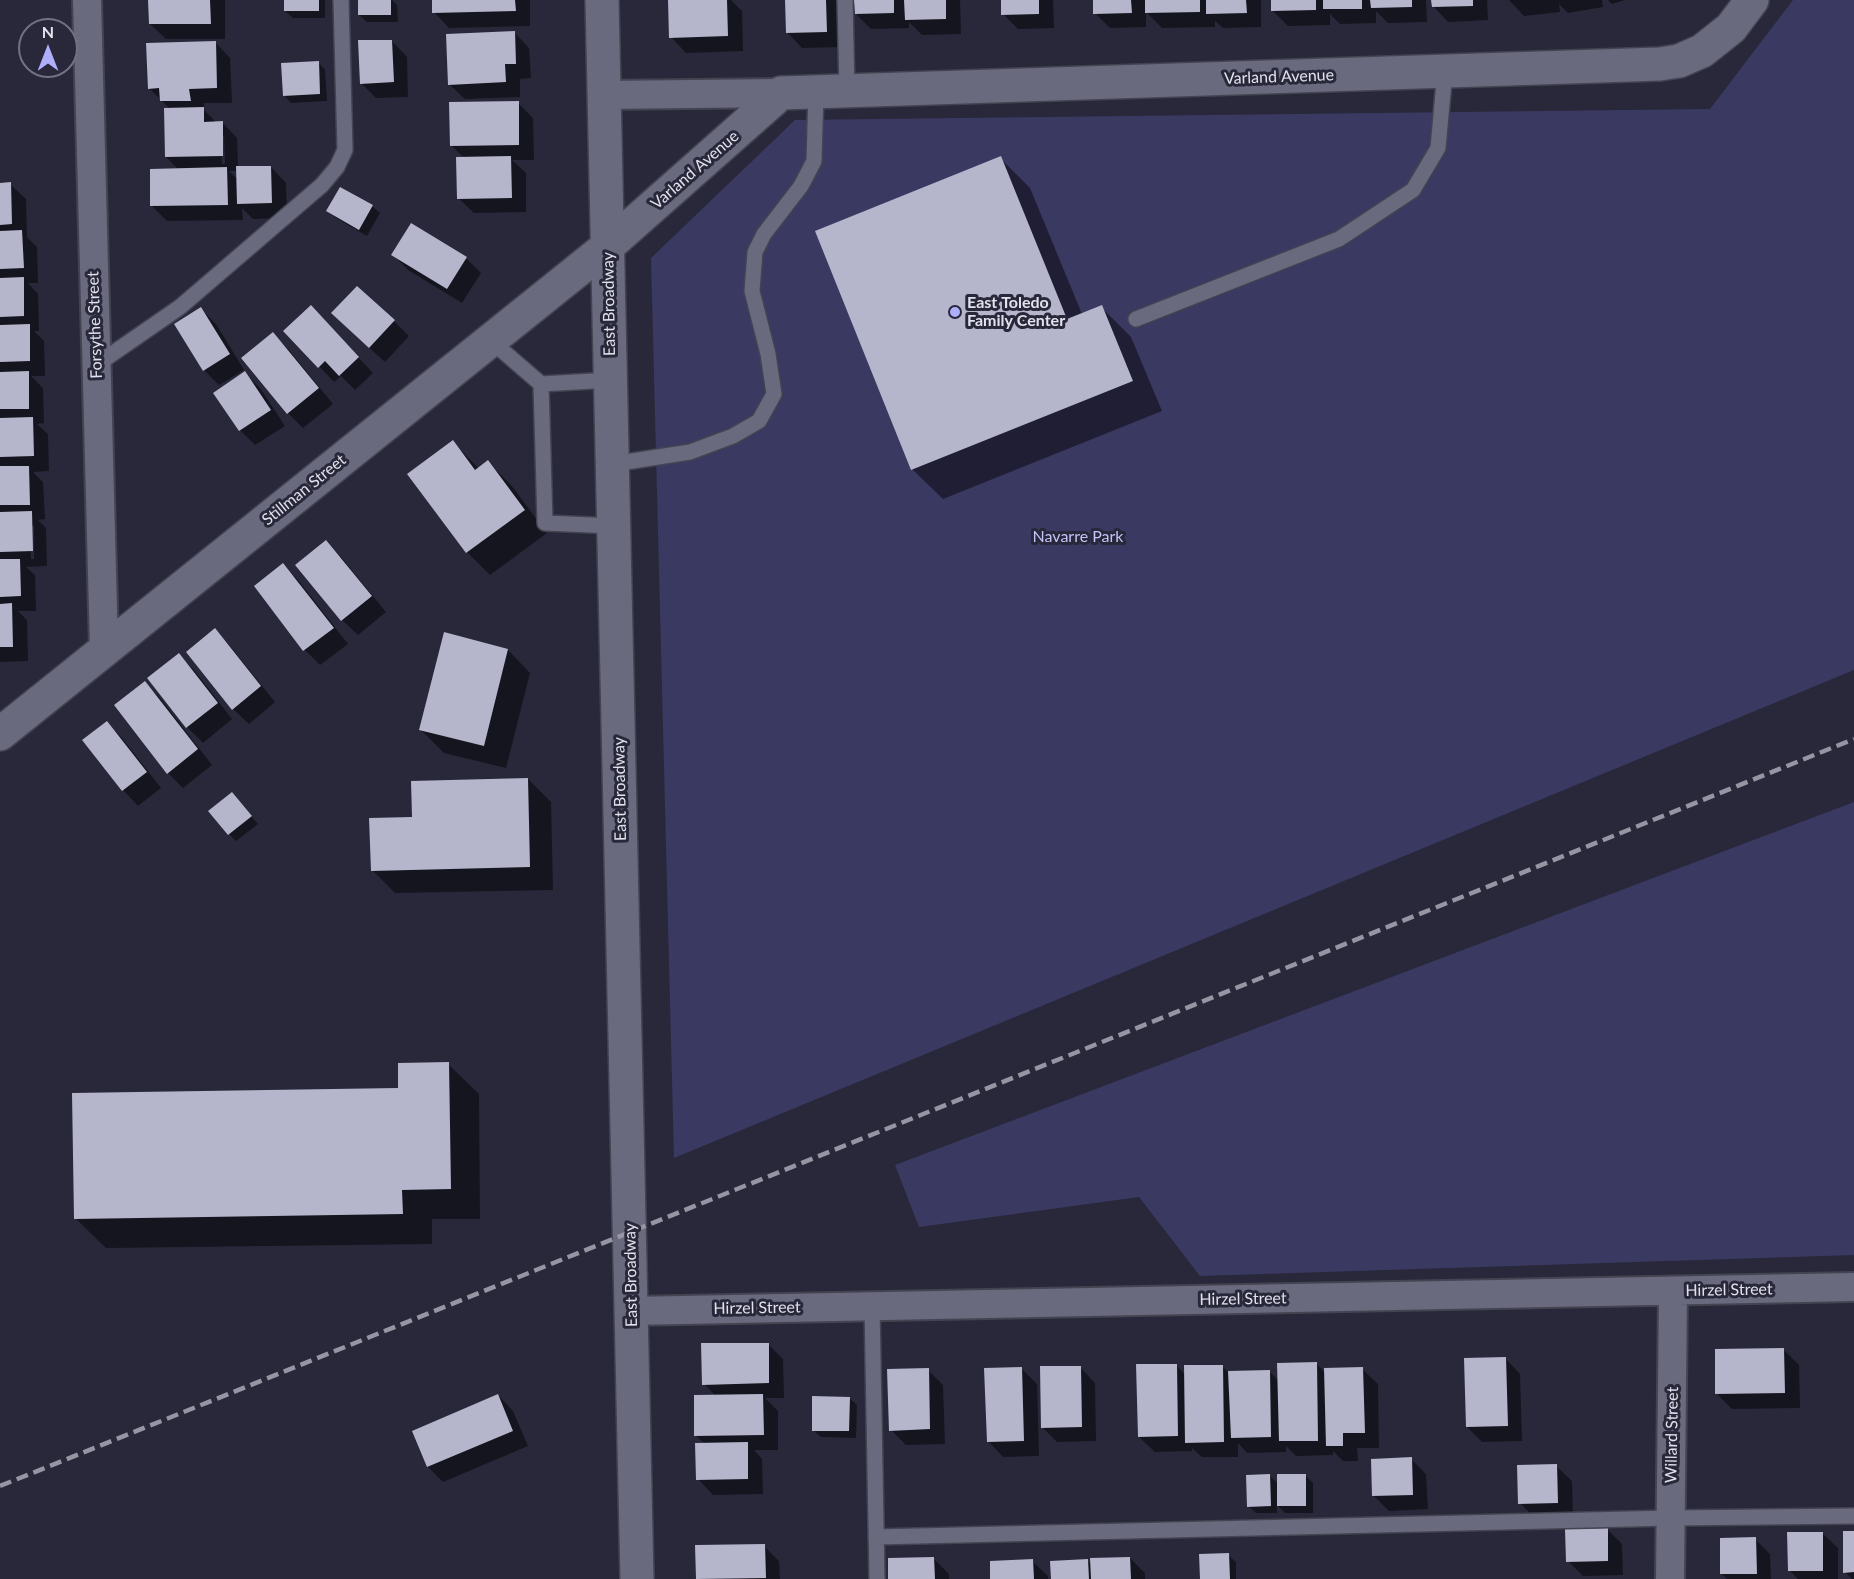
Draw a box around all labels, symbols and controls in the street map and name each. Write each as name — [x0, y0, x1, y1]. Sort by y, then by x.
north arrow — [18, 18, 78, 78]
text: N — [42, 22, 54, 41]
street label: Varland Avenue — [1224, 65, 1334, 89]
street label: Varland Avenue — [647, 127, 743, 213]
street label: East Broadway — [598, 252, 620, 356]
street label: Forsythe Street — [84, 271, 106, 379]
place label: East Toledo Family Center — [967, 293, 1065, 331]
marker: East Toledo Family Center — [948, 305, 962, 319]
street label: Stillman Street — [258, 450, 350, 530]
park label: Navarre Park — [1033, 527, 1123, 547]
street label: East Broadway — [609, 737, 631, 841]
street label: East Broadway — [620, 1223, 642, 1327]
street label: Hirzel Street — [1685, 1280, 1773, 1300]
street label: Hirzel Street — [1199, 1289, 1287, 1309]
street label: Hirzel Street — [713, 1298, 801, 1318]
street label: Willard Street — [1662, 1387, 1682, 1483]

